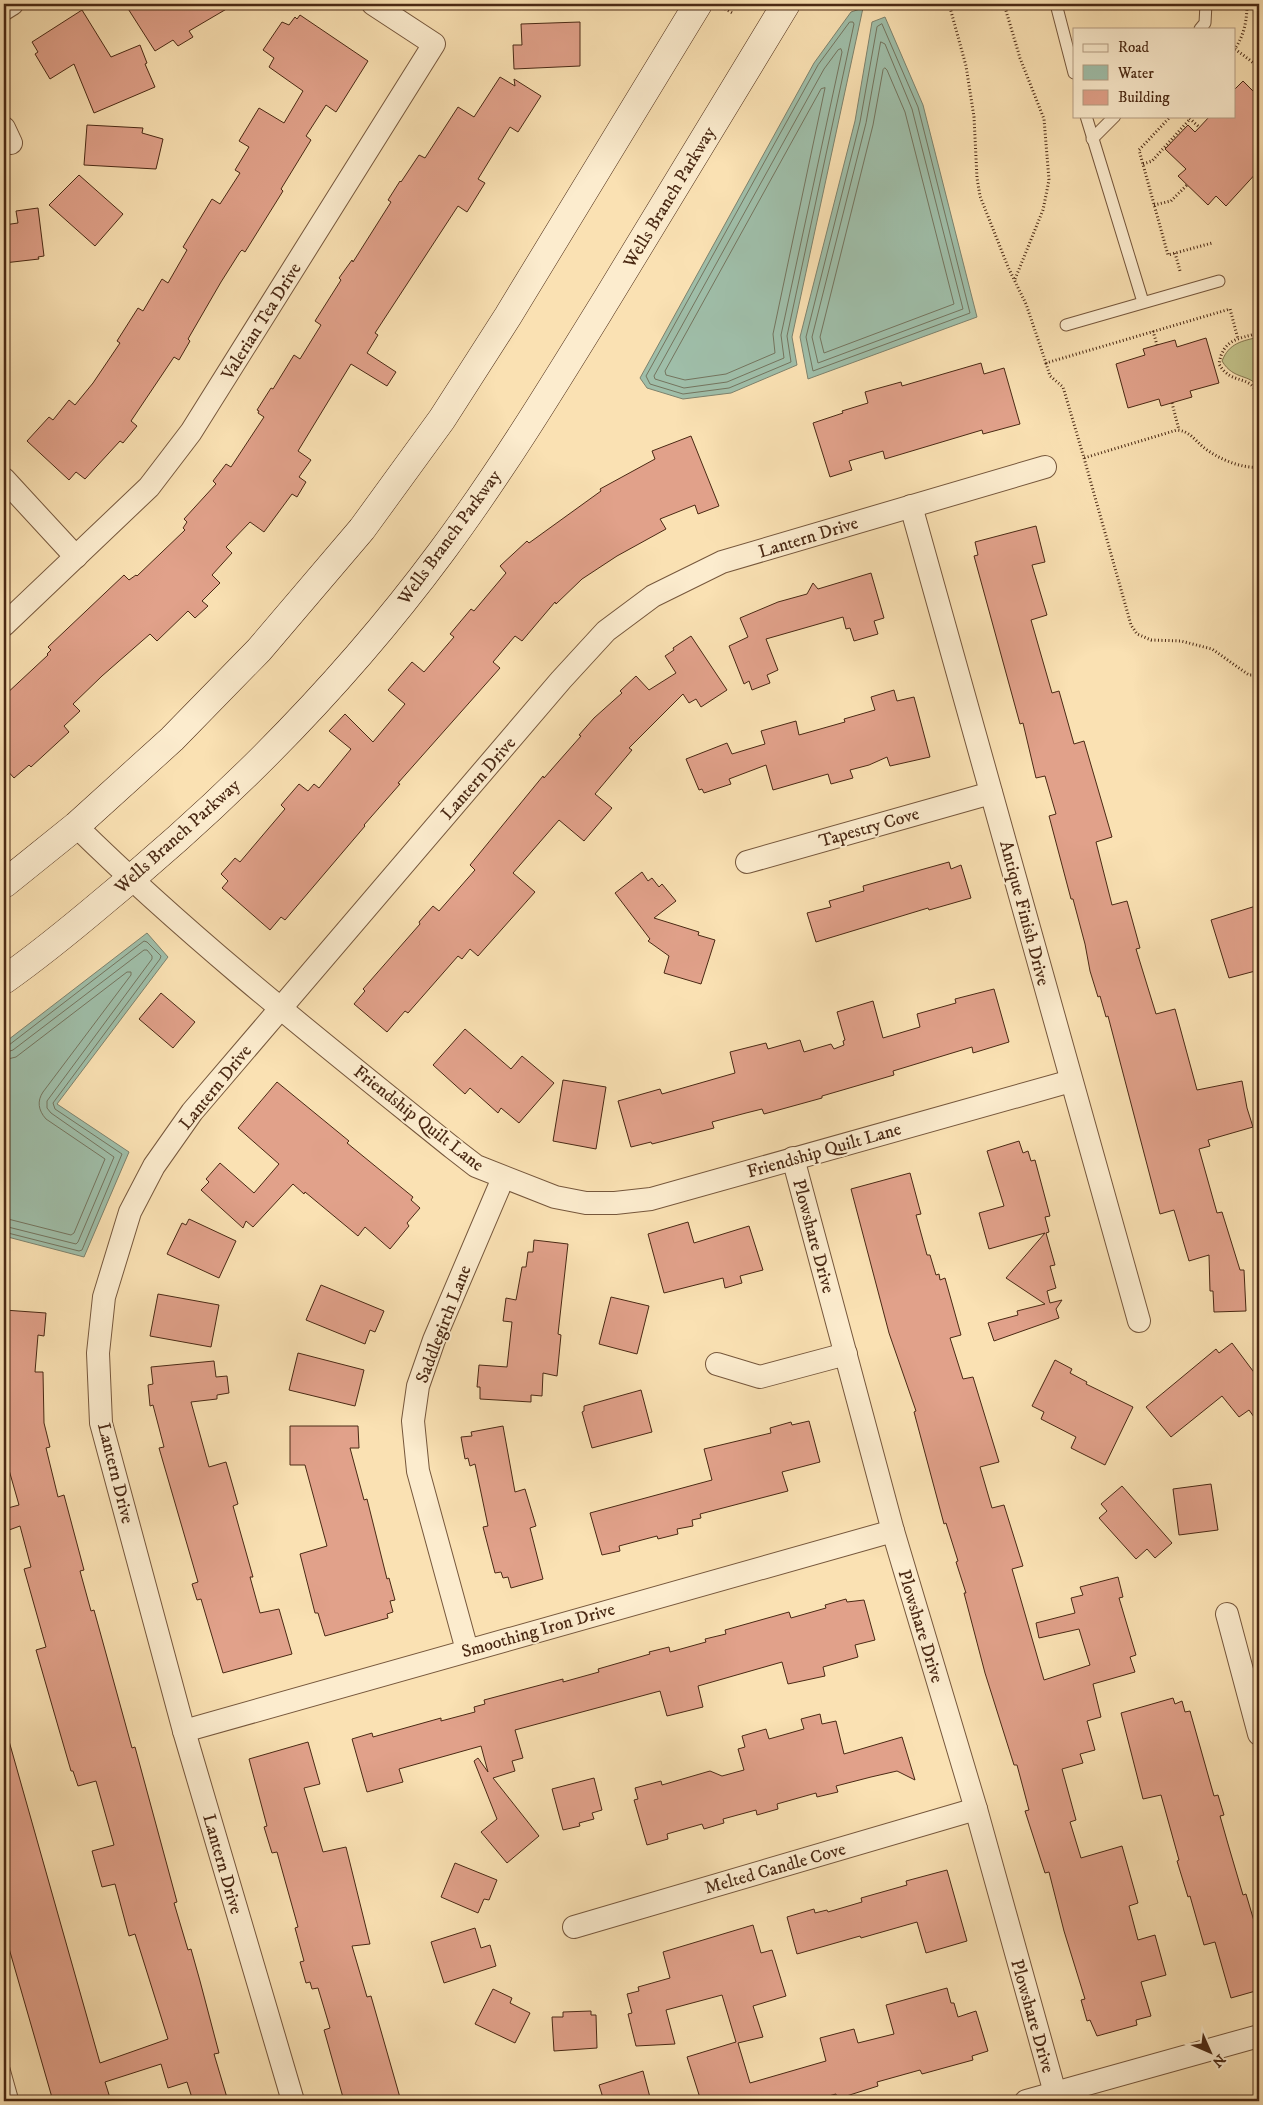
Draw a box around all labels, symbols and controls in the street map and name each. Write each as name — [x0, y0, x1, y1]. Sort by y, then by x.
legend — [1073, 28, 1236, 118]
text: Road — [1118, 38, 1150, 57]
text: Water — [1117, 64, 1154, 83]
text: Building — [1118, 88, 1170, 107]
street label: Wells Branch Parkway — [618, 122, 721, 273]
street label: Valerian Tea Drive — [217, 259, 307, 385]
street label: Wells Branch Parkway — [393, 466, 506, 610]
street label: Lantern Drive — [756, 512, 861, 564]
street label: Lantern Drive — [437, 733, 521, 825]
street label: Wells Branch Parkway — [110, 774, 245, 899]
street label: Tapestry Cove — [817, 803, 922, 853]
street label: Antique Finish Drive — [994, 838, 1054, 988]
street label: Lantern Drive — [175, 1041, 257, 1135]
street label: Friendship Quilt Lane — [349, 1061, 488, 1177]
street label: Friendship Quilt Lane — [745, 1118, 904, 1183]
street label: Plowshare Drive — [787, 1177, 839, 1296]
street label: Saddlegirth Lane — [411, 1262, 477, 1386]
street label: Lantern Drive — [92, 1421, 138, 1526]
street label: Plowshare Drive — [892, 1567, 948, 1686]
street label: Smoothing Iron Drive — [459, 1599, 617, 1663]
street label: Lantern Drive — [197, 1812, 247, 1917]
street label: Melted Candle Cove — [702, 1838, 848, 1900]
street label: Plowshare Drive — [1005, 1957, 1059, 2076]
north arrow — [1186, 2028, 1236, 2078]
text: N — [1208, 2050, 1229, 2071]

